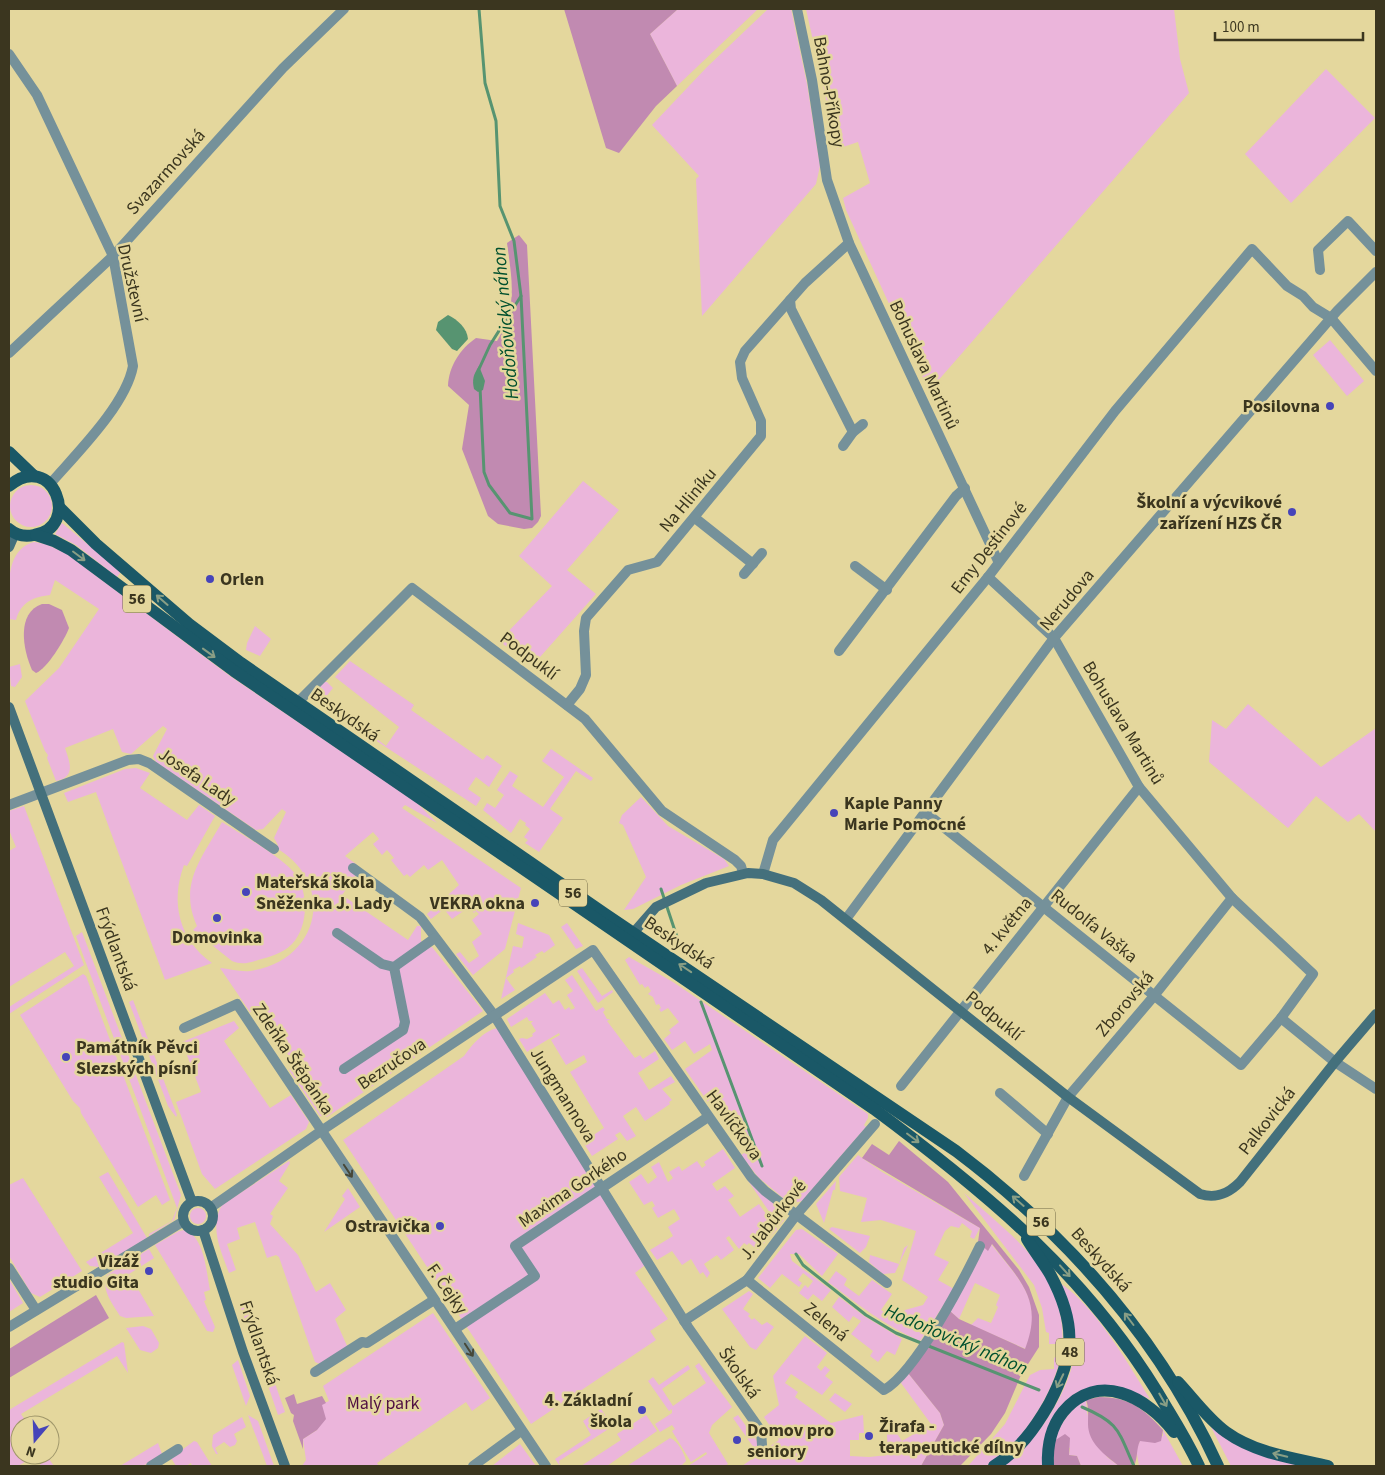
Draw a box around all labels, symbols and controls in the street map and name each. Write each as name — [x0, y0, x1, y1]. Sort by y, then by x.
scale bar — [1215, 10, 1362, 42]
text: 100 m — [1222, 17, 1260, 38]
street label: Bahno-Příkopy — [807, 35, 851, 150]
street label: Svazarmovská — [121, 124, 211, 220]
street label: Družstevní — [111, 241, 153, 325]
water label: Hodoňovický náhon — [486, 245, 526, 401]
street label: Bohuslava Martinů — [883, 296, 965, 434]
place label: Posilovna — [1243, 394, 1320, 419]
marker: Posilovna — [1324, 400, 1336, 412]
street label: Na Hliníku — [653, 462, 723, 538]
place label: Školní a výcvikové zařízení HZS ČR — [1136, 490, 1282, 536]
street label: Emy Destinové — [945, 497, 1033, 599]
marker: Školní a výcvikové zařízení HZS ČR — [1286, 506, 1298, 518]
one-way arrow — [72, 550, 85, 561]
street label: Nerudova — [1034, 564, 1100, 636]
place label: Orlen — [220, 567, 264, 592]
marker: Orlen — [204, 573, 216, 585]
road number: 56 — [123, 586, 151, 612]
one-way arrow — [155, 594, 168, 606]
street label: Podpuklí — [495, 626, 564, 687]
one-way arrow — [202, 648, 216, 658]
street label: Bohuslava Martinů — [1076, 656, 1170, 790]
street label: Beskydská — [305, 682, 385, 748]
street label: Josefa Lady — [153, 742, 241, 812]
place label: Kaple Panny Marie Pomocné — [844, 791, 966, 837]
marker: Kaple Panny Marie Pomocné — [828, 807, 840, 819]
place label: Mateřská škola Sněženka J. Lady — [256, 870, 393, 916]
road number: 56 — [559, 880, 587, 906]
street label: Rudolfa Vaška — [1045, 883, 1143, 969]
marker: Mateřská škola Sněženka J. Lady — [240, 886, 252, 898]
place label: VEKRA okna — [429, 891, 525, 916]
street label: 4. května — [976, 892, 1038, 960]
marker: VEKRA okna — [529, 897, 541, 909]
street label: Frýdlantská — [89, 903, 143, 995]
street label: Beskydská — [639, 910, 719, 976]
marker: Domovinka — [211, 912, 223, 924]
place label: Domovinka — [172, 925, 262, 950]
one-way arrow — [678, 963, 692, 973]
street label: Zborovská — [1090, 966, 1160, 1042]
street label: Podpuklí — [960, 985, 1028, 1047]
street label: Zdeňka Štěpánka — [246, 998, 340, 1120]
street label: Bezručova — [353, 1032, 431, 1096]
place label: Památník Pěvci Slezských písní — [76, 1035, 198, 1081]
street label: Jungmannova — [524, 1043, 602, 1147]
marker: Památník Pěvci Slezských písní — [60, 1051, 72, 1063]
street label: Palkovická — [1232, 1082, 1302, 1160]
street label: Havlíčkova — [700, 1085, 768, 1165]
one-way arrow — [906, 1133, 920, 1143]
street label: Maxima Gorkého — [514, 1142, 632, 1234]
one-way arrow — [344, 1164, 354, 1178]
street label: J. Jabůrkové — [734, 1175, 812, 1265]
one-way arrow — [1011, 1195, 1024, 1206]
road number: 56 — [1027, 1208, 1055, 1236]
place label: Ostravička — [345, 1214, 430, 1239]
marker: Ostravička — [434, 1220, 446, 1232]
street label: Beskydská — [1065, 1222, 1137, 1298]
place label: Vizáž studio Gita — [53, 1249, 139, 1295]
street label: F. Čejky — [421, 1259, 474, 1320]
marker: Vizáž studio Gita — [143, 1265, 155, 1277]
one-way arrow — [1059, 1265, 1071, 1278]
street label: Zelená — [798, 1296, 854, 1348]
street label: Frýdlantská — [233, 1297, 285, 1389]
water label: Hodoňovický náhon — [880, 1298, 1032, 1382]
one-way arrow — [1124, 1312, 1134, 1326]
road number: 48 — [1056, 1338, 1084, 1365]
one-way arrow — [464, 1342, 474, 1356]
street label: Školská — [712, 1342, 766, 1404]
one-way arrow — [1055, 1373, 1064, 1388]
place label: 4. Základní škola — [544, 1388, 633, 1434]
park label: Malý park — [347, 1391, 419, 1416]
one-way arrow — [1158, 1393, 1168, 1407]
marker: 4. Základní škola — [636, 1404, 648, 1416]
place label: Žirafa - terapeutické dílny — [879, 1414, 1024, 1460]
north arrow — [10, 1415, 60, 1465]
place label: Domov pro seniory — [747, 1418, 834, 1464]
marker: Žirafa - terapeutické dílny — [863, 1430, 875, 1442]
marker: Domov pro seniory — [731, 1434, 743, 1446]
text: N — [23, 1440, 39, 1462]
one-way arrow — [1273, 1449, 1289, 1459]

